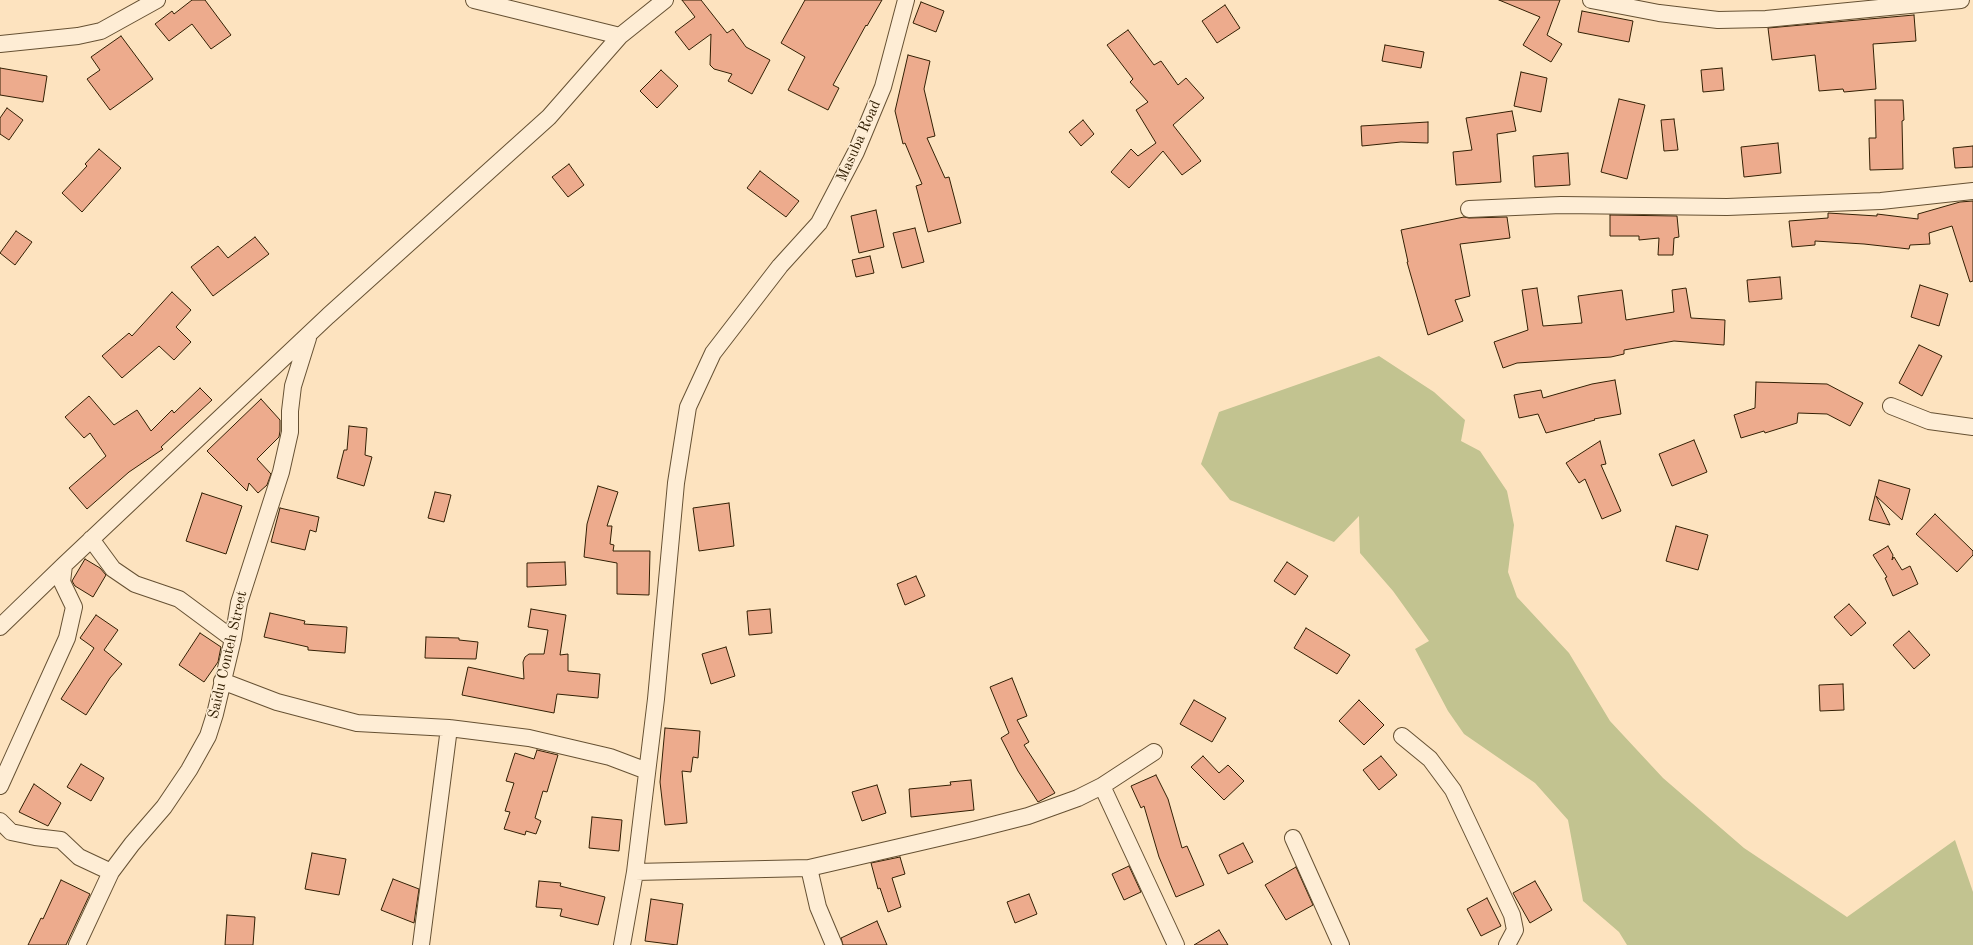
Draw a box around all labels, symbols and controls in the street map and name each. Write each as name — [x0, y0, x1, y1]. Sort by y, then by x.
street label: Masuba Road — [833, 98, 885, 184]
street label: Saidu Conteh Street — [205, 589, 251, 721]

